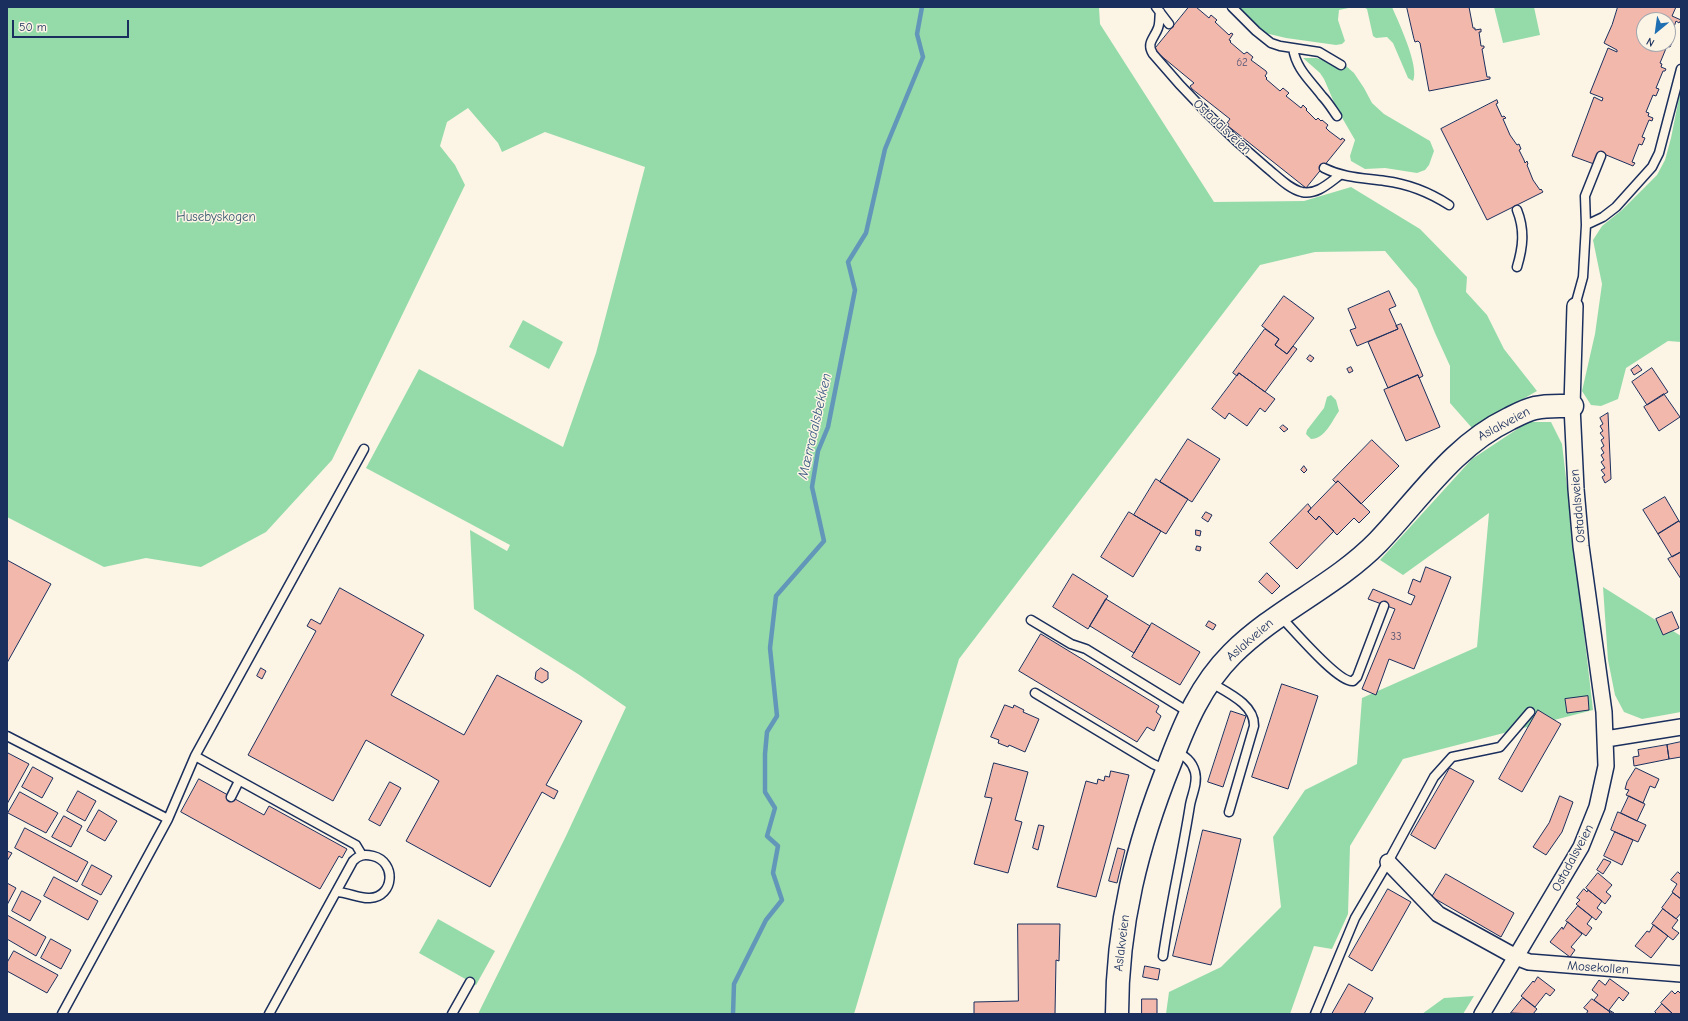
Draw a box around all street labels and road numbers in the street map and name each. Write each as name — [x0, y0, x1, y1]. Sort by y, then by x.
street label: Ostadalsveien — [1190, 96, 1254, 158]
street label: Aslakveien — [1475, 404, 1533, 444]
street label: Ostadalsveien — [1567, 468, 1589, 544]
street label: Aslakveien — [1223, 615, 1277, 665]
street label: Ostadalsveien — [1549, 822, 1597, 894]
street label: Aslakveien — [1111, 914, 1133, 972]
street label: Mosekollen — [1567, 958, 1629, 978]

